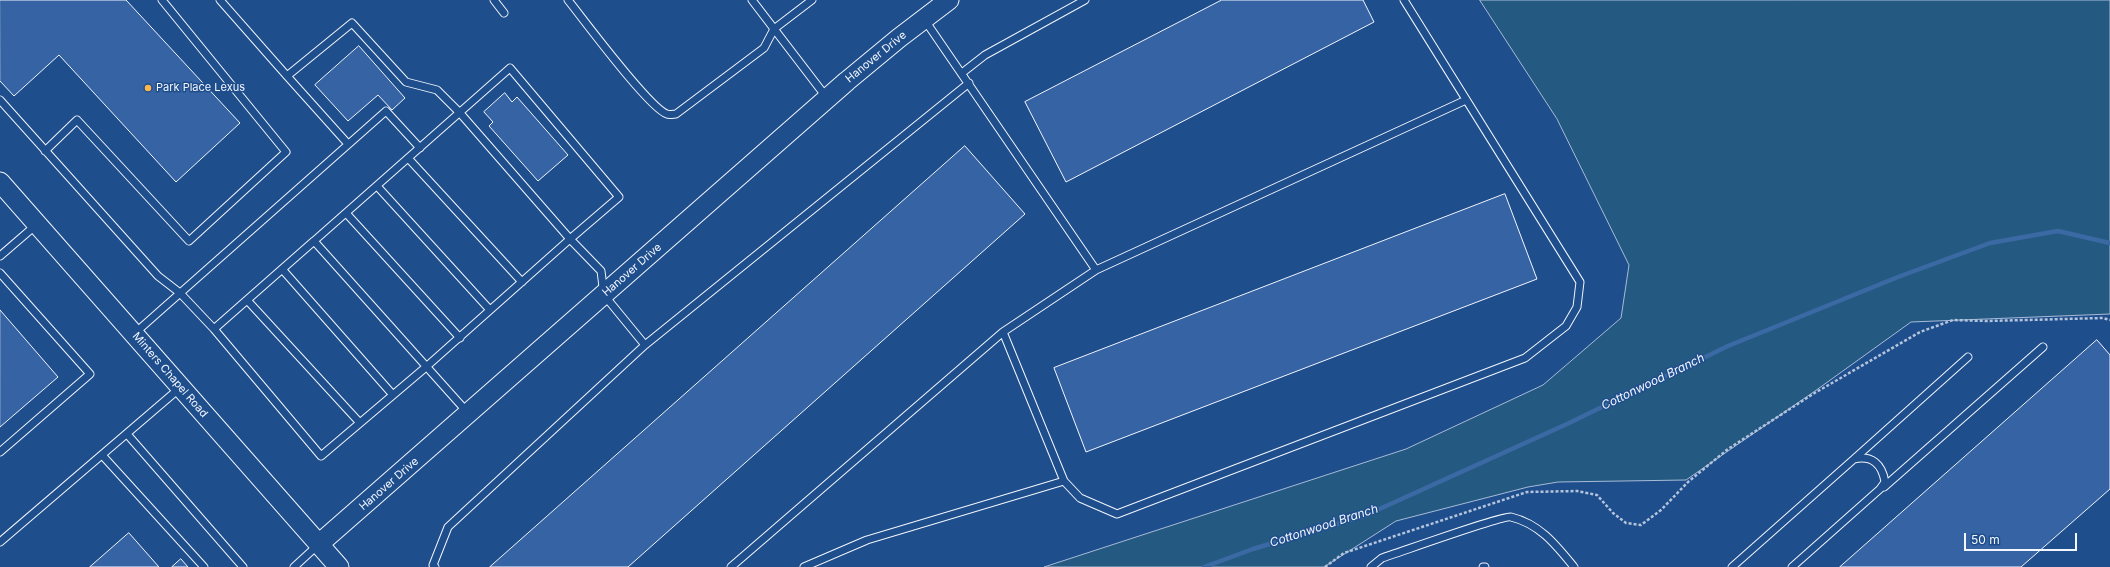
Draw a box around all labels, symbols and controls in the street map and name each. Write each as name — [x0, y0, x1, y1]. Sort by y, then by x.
street label: Hanover Drive — [843, 29, 909, 85]
place label: Park Place Lexus — [156, 81, 245, 95]
marker: Park Place Lexus — [143, 83, 153, 93]
street label: Hanover Drive — [600, 241, 664, 299]
street label: Minters Chapel Road — [130, 330, 210, 420]
water label: Cottonwood Branch — [1599, 351, 1707, 413]
street label: Hanover Drive — [357, 455, 421, 513]
water label: Cottonwood Branch — [1268, 502, 1380, 550]
scale bar — [1966, 525, 2079, 551]
text: 50 m — [1971, 532, 2000, 547]

